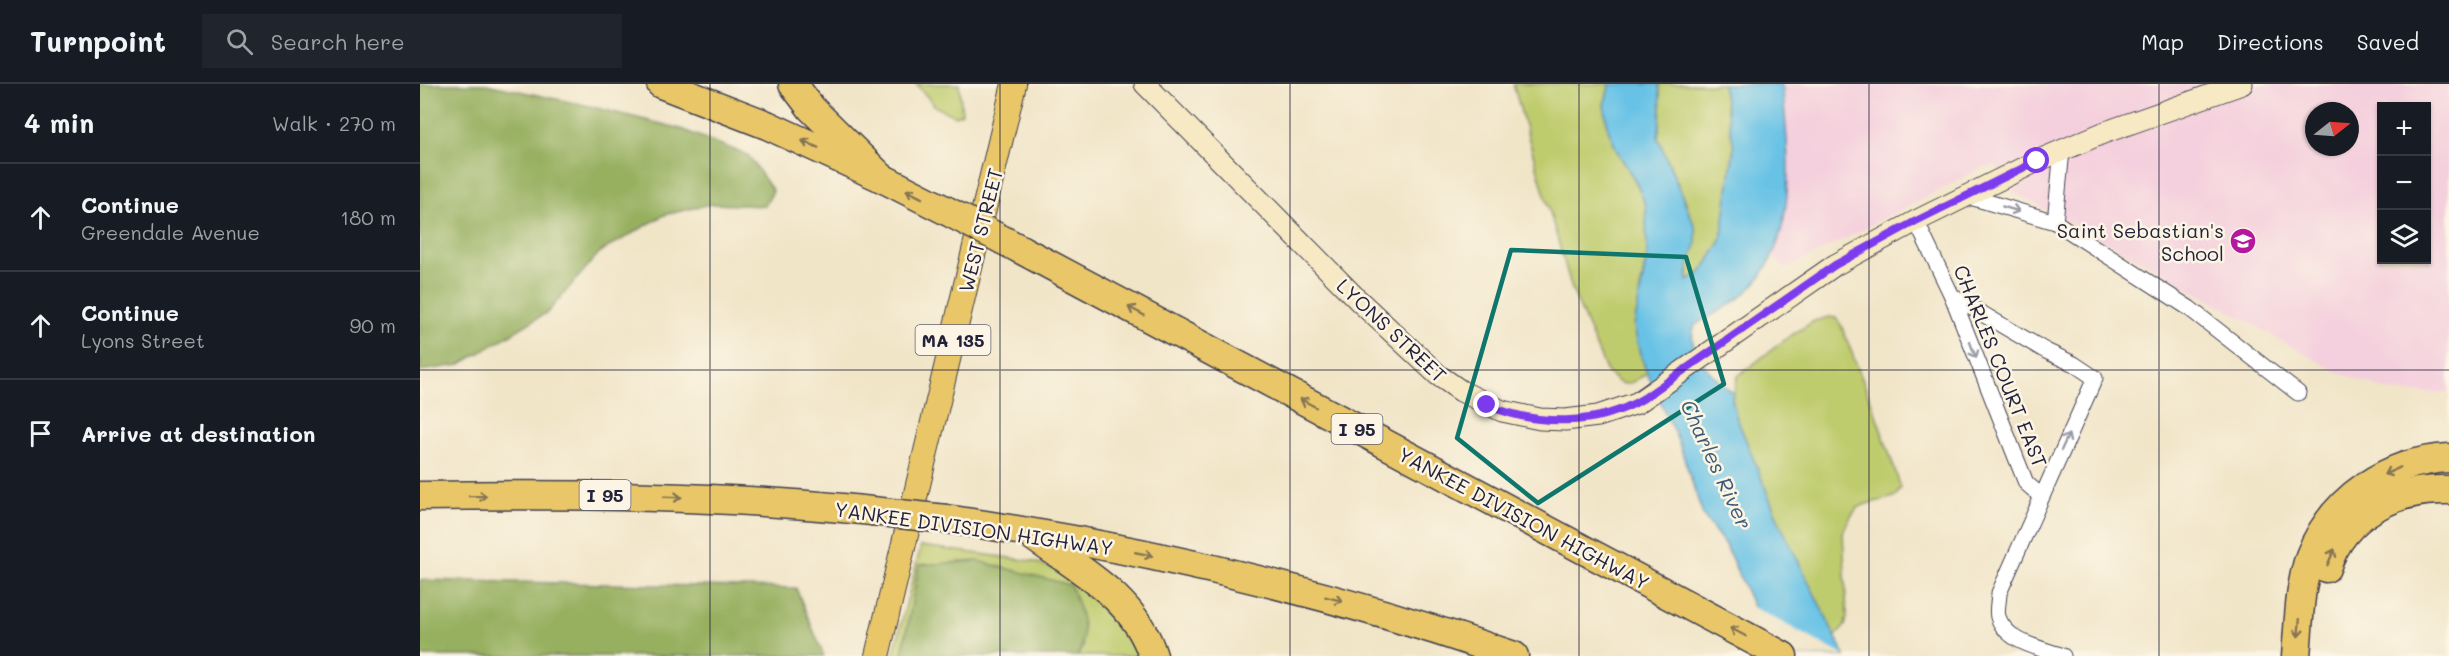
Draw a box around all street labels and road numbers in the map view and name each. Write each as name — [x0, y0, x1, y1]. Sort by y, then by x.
street label: WEST STREET — [952, 165, 1008, 295]
street label: CHARLES COURT EAST — [1948, 261, 2054, 471]
street label: LYONS STREET — [1332, 272, 1452, 388]
road number: MA 135 — [916, 325, 990, 355]
road number: I 95 — [1332, 414, 1382, 444]
street label: YANKEE DIVISION HIGHWAY — [1394, 441, 1654, 595]
road number: I 95 — [580, 480, 630, 510]
street label: YANKEE DIVISION HIGHWAY — [833, 496, 1115, 560]

